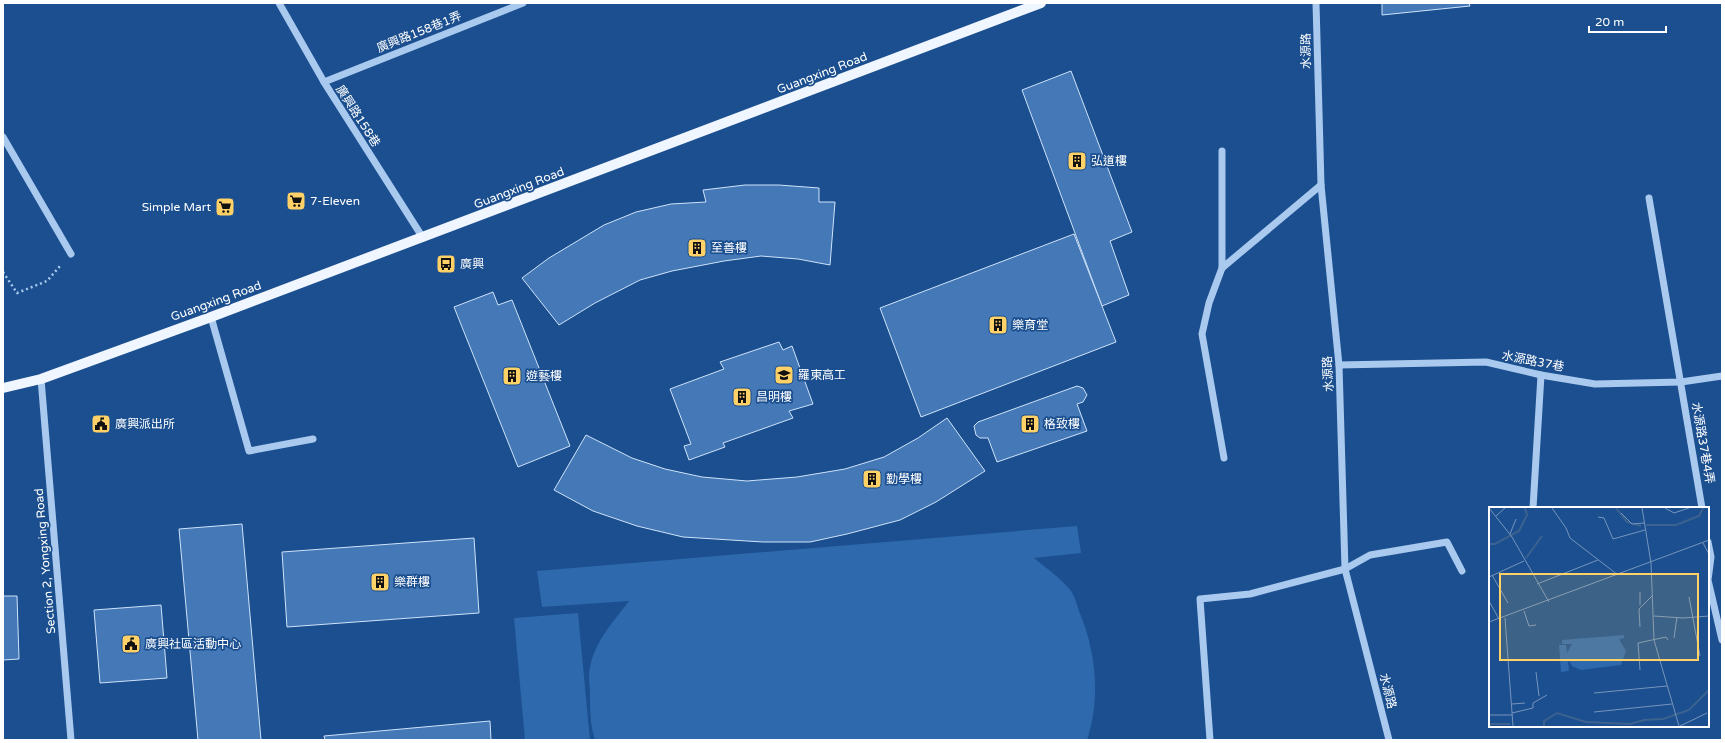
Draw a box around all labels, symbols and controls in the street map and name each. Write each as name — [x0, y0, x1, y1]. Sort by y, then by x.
scale bar — [1589, 8, 1666, 34]
street label: 廣興路158巷1弄 — [375, 9, 463, 55]
text: 20 m — [1595, 15, 1624, 29]
street label: 水源路 — [1299, 33, 1313, 69]
street label: Guangxing Road — [775, 49, 869, 97]
street label: 廣興路158巷 — [333, 83, 383, 149]
building icon: 弘道樓 — [1066, 150, 1088, 172]
place label: 弘道樓 — [1091, 154, 1127, 168]
street label: Guangxing Road — [472, 164, 566, 212]
supermarket icon: 7-Eleven — [285, 190, 307, 212]
place label: 7-Eleven — [310, 194, 360, 208]
supermarket icon: Simple Mart — [214, 196, 236, 218]
place label: Simple Mart — [142, 200, 211, 214]
building icon: 至善樓 — [686, 237, 708, 259]
place label: 至善樓 — [711, 241, 747, 255]
bus stop icon: 廣興 — [435, 253, 457, 275]
place label: 廣興 — [460, 257, 484, 271]
street label: Guangxing Road — [169, 278, 263, 324]
building icon: 樂育堂 — [987, 314, 1009, 336]
place label: 樂育堂 — [1012, 318, 1048, 332]
street label: 水源路37巷 — [1501, 348, 1565, 374]
street label: 水源路 — [1320, 356, 1336, 392]
school or university icon: 羅東高工 — [773, 364, 795, 386]
building icon: 遊藝樓 — [501, 365, 523, 387]
place label: 羅東高工 — [798, 368, 846, 382]
place label: 遊藝樓 — [526, 369, 562, 383]
building icon: 昌明樓 — [731, 386, 753, 408]
place label: 昌明樓 — [756, 390, 792, 404]
street label: 水源路37巷4弄 — [1689, 401, 1717, 485]
public building icon: 廣興派出所 — [90, 413, 112, 435]
building icon: 格致樓 — [1019, 413, 1041, 435]
place label: 廣興派出所 — [115, 417, 175, 431]
place label: 格致樓 — [1044, 417, 1080, 431]
building icon: 勤學樓 — [861, 468, 883, 490]
place label: 勤學樓 — [886, 472, 922, 486]
street label: Section 2, Yongxing Road — [32, 488, 58, 634]
inset map — [1489, 507, 1709, 727]
building icon: 樂群樓 — [369, 571, 391, 593]
place label: 樂群樓 — [394, 575, 430, 589]
public building icon: 廣興社區活動中心 — [120, 633, 142, 655]
place label: 廣興社區活動中心 — [145, 637, 241, 651]
street label: 水源路 — [1377, 672, 1399, 710]

